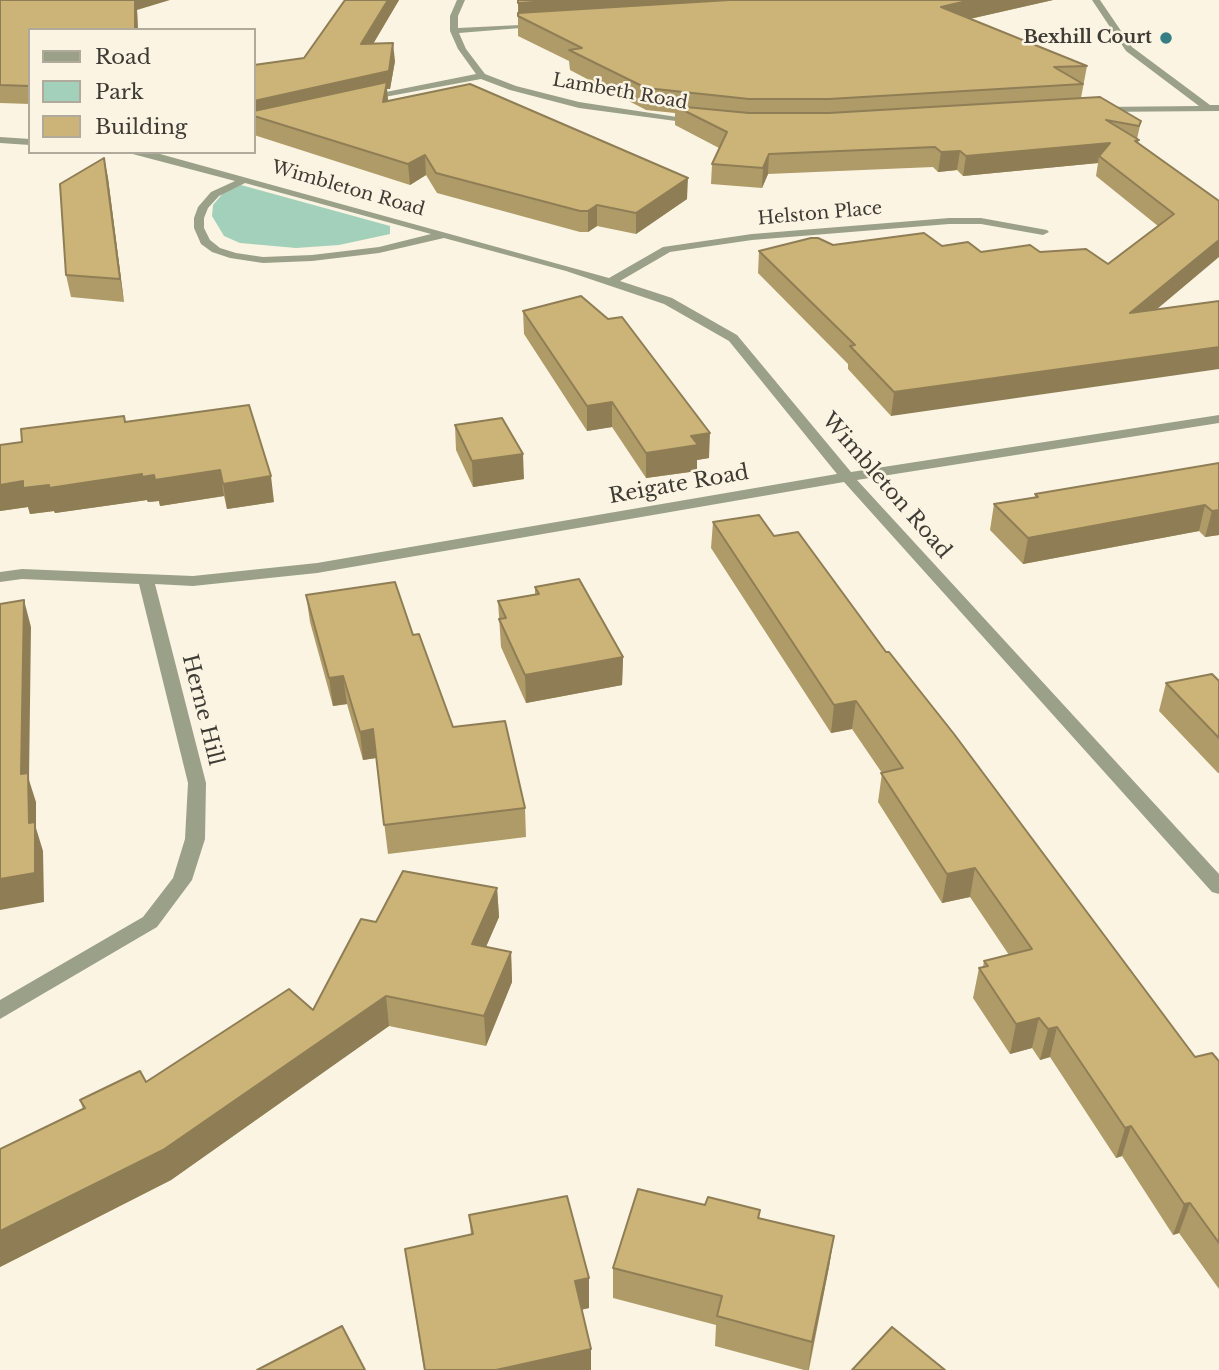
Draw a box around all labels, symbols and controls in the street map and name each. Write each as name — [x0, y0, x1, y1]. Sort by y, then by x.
place label: Bexhill Court — [1023, 27, 1152, 49]
legend — [28, 28, 256, 154]
marker: Bexhill Court — [1158, 30, 1174, 46]
text: Road — [95, 44, 151, 70]
street label: Lambeth Road — [551, 69, 689, 115]
text: Park — [95, 79, 144, 105]
text: Building — [95, 114, 187, 140]
street label: Wimbleton Road — [269, 157, 427, 221]
street label: Helston Place — [757, 198, 883, 230]
street label: Wimbleton Road — [816, 408, 956, 564]
street label: Reigate Road — [607, 460, 751, 510]
street label: Herne Hill — [176, 652, 228, 768]

